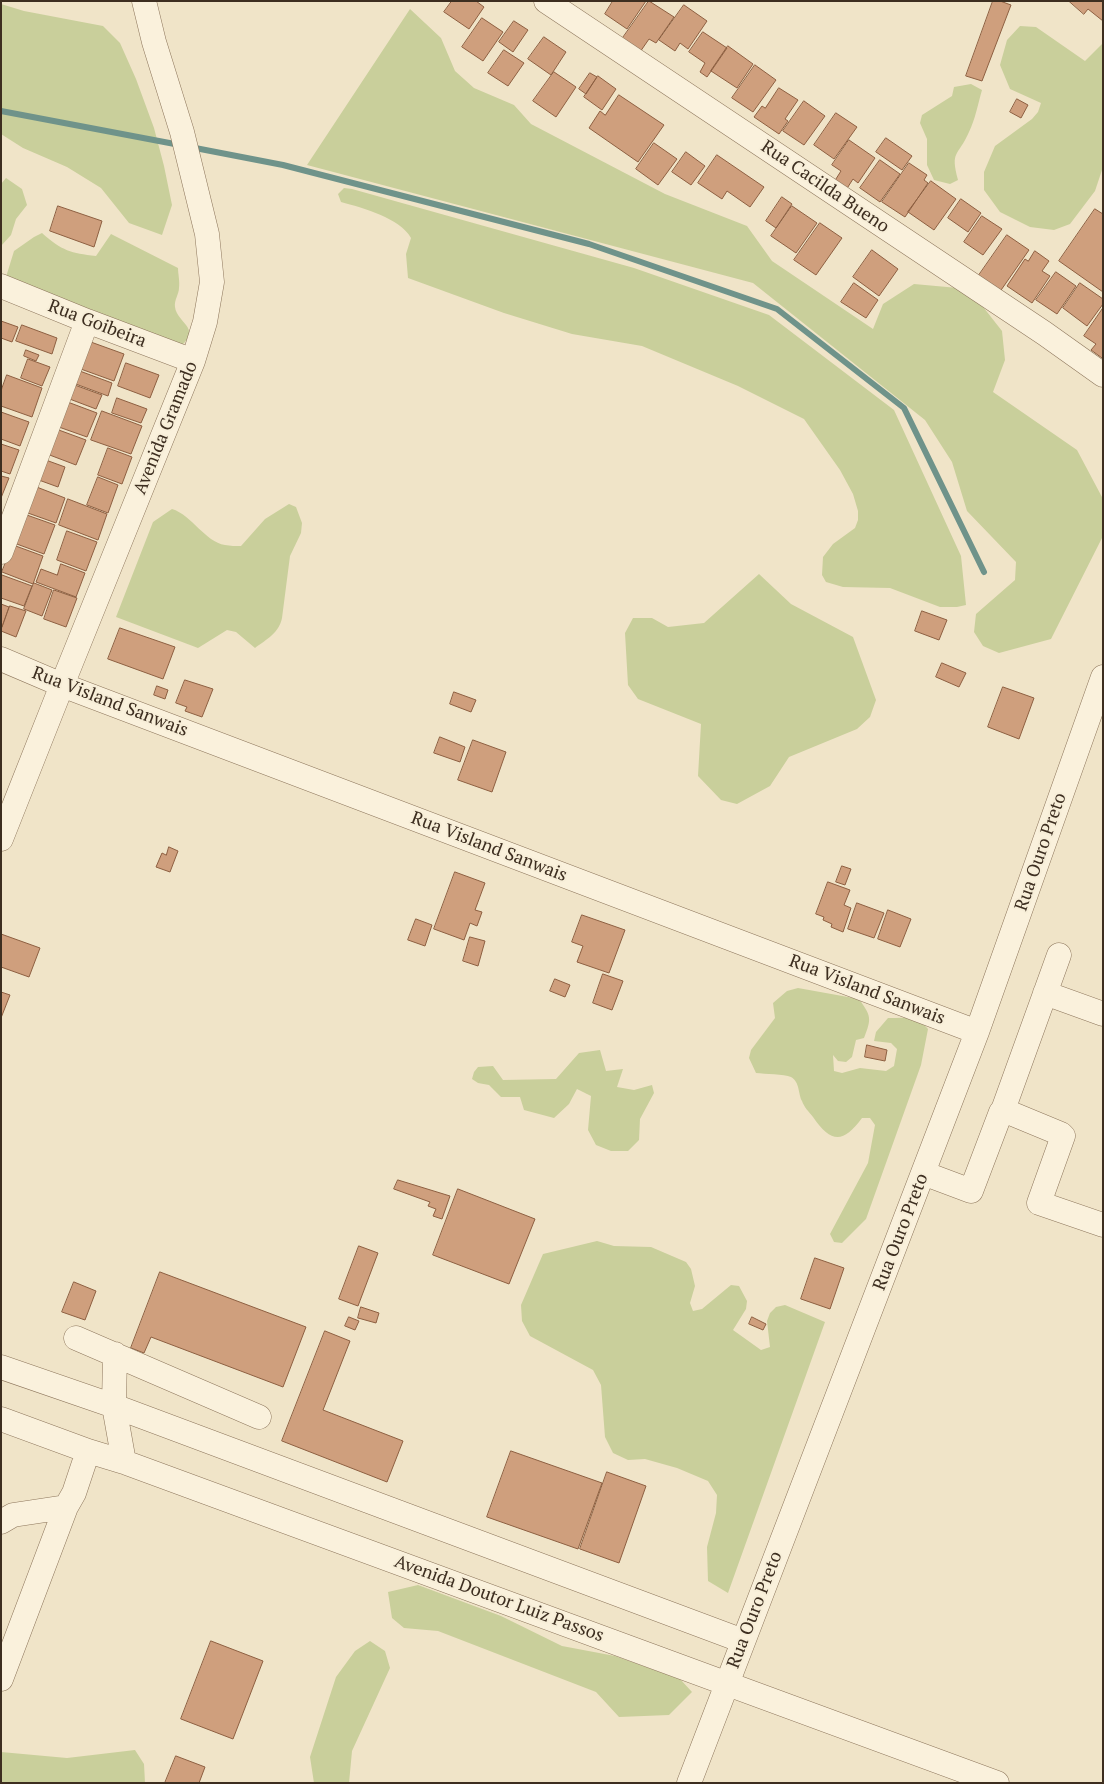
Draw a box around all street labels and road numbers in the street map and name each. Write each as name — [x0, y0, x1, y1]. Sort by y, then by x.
street label: Rua Cacilda Bueno — [757, 136, 893, 238]
street label: Rua Goibeira — [45, 295, 149, 353]
street label: Avenida Gramado — [130, 358, 202, 498]
street label: Rua Visland Sanwais — [29, 662, 191, 742]
street label: Rua Ouro Preto — [1011, 790, 1071, 914]
street label: Rua Visland Sanwais — [408, 807, 570, 887]
street label: Rua Visland Sanwais — [786, 950, 948, 1030]
street label: Rua Ouro Preto — [869, 1170, 933, 1294]
street label: Rua Ouro Preto — [723, 1548, 787, 1672]
street label: Avenida Doutor Luiz Passos — [391, 1551, 607, 1647]

